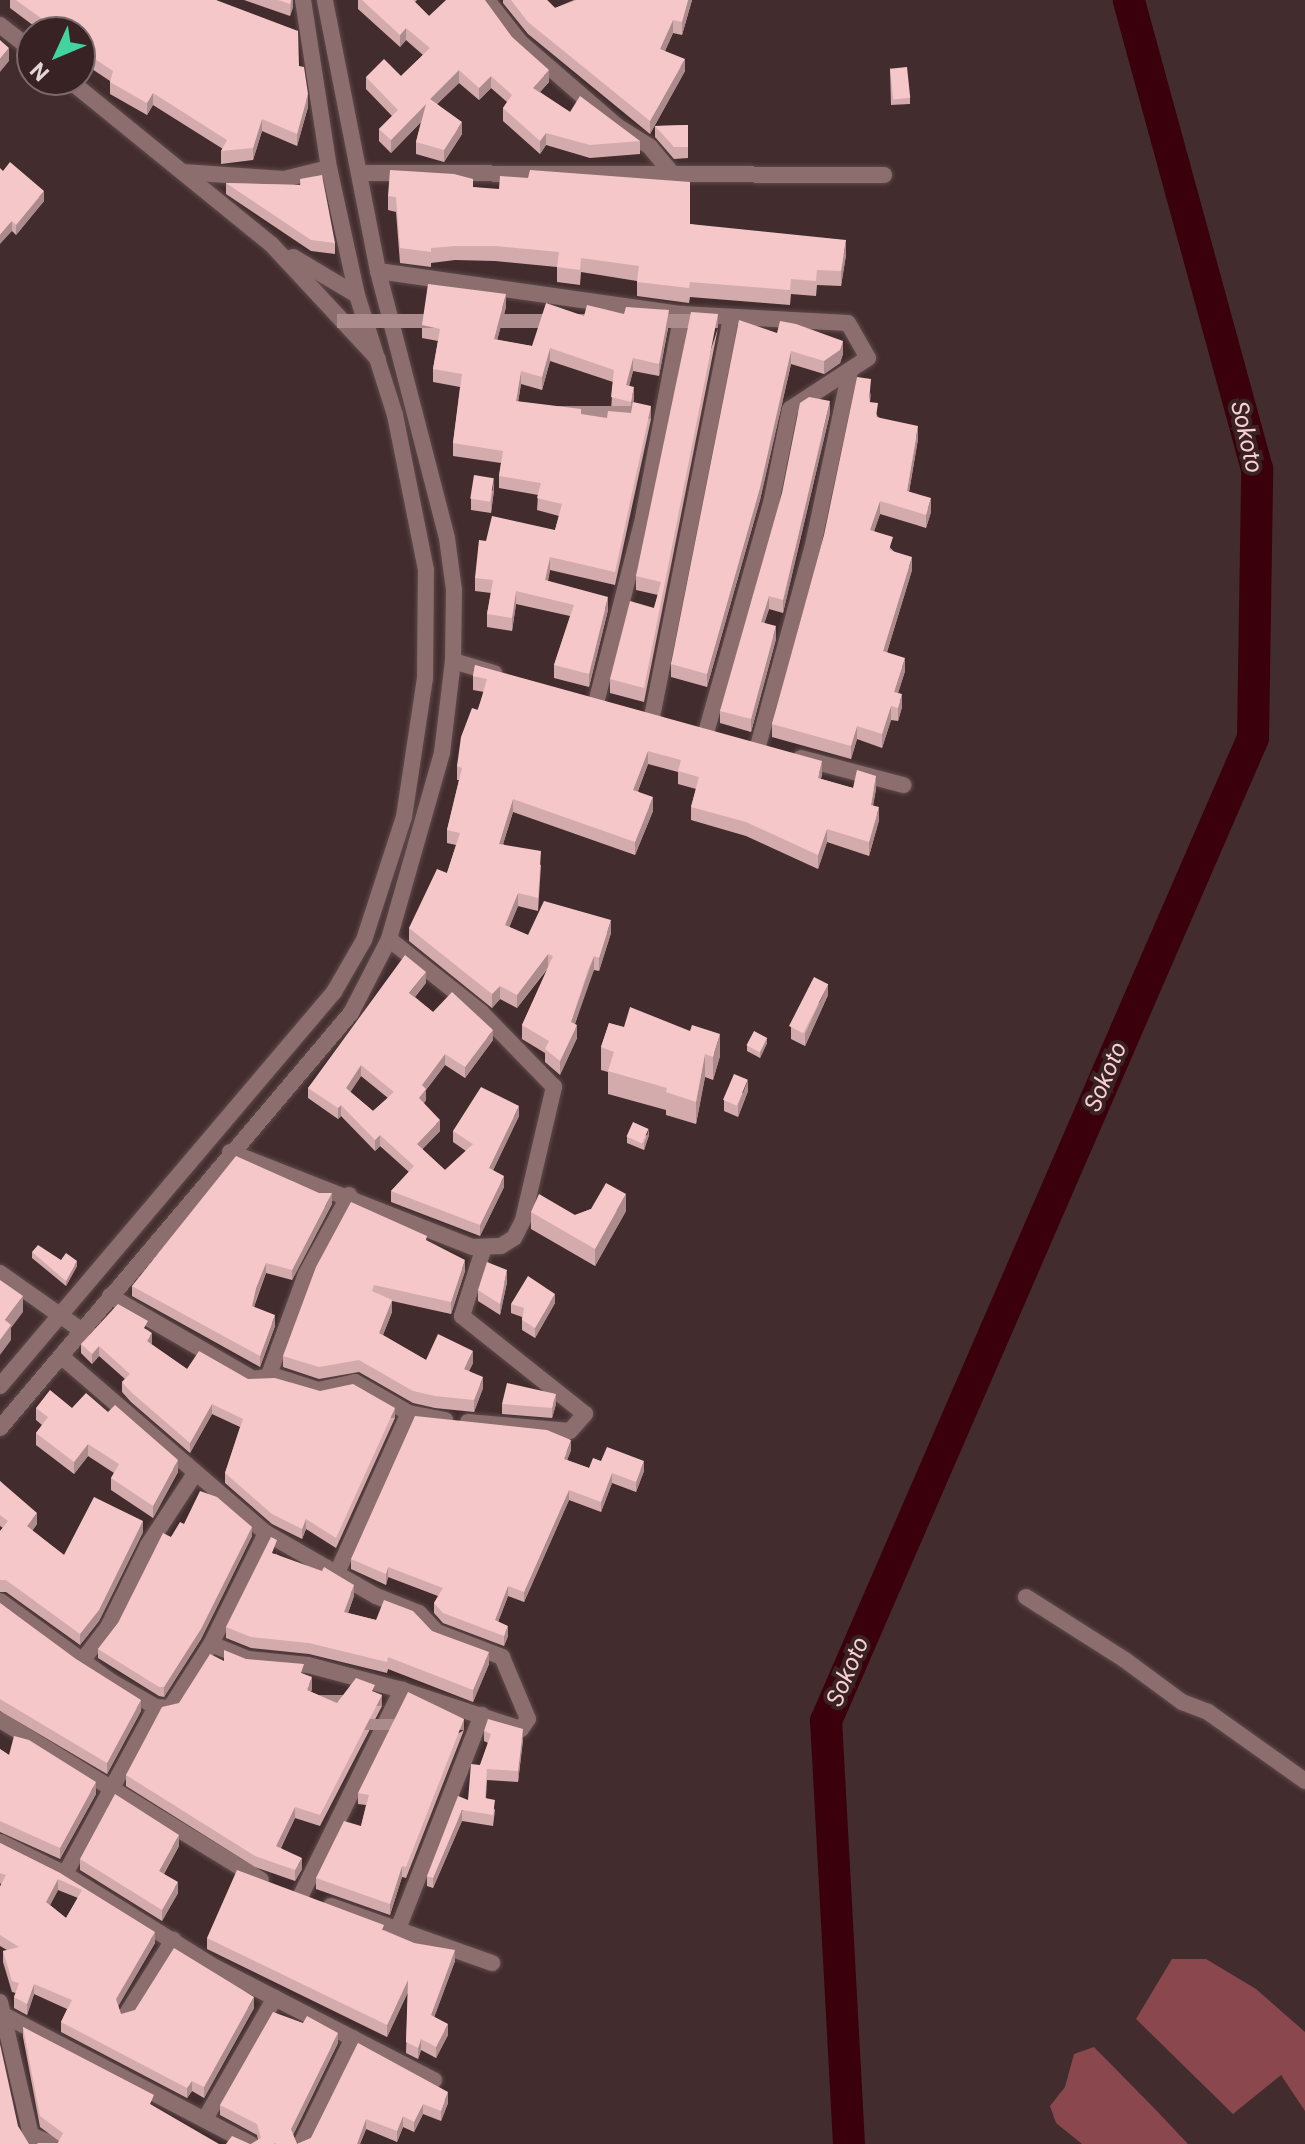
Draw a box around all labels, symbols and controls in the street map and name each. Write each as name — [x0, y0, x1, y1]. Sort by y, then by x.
north arrow — [16, 16, 96, 96]
text: N — [25, 57, 54, 86]
water label: Sokoto — [1224, 398, 1268, 476]
water label: Sokoto — [1079, 1038, 1133, 1116]
water label: Sokoto — [821, 1633, 875, 1711]

